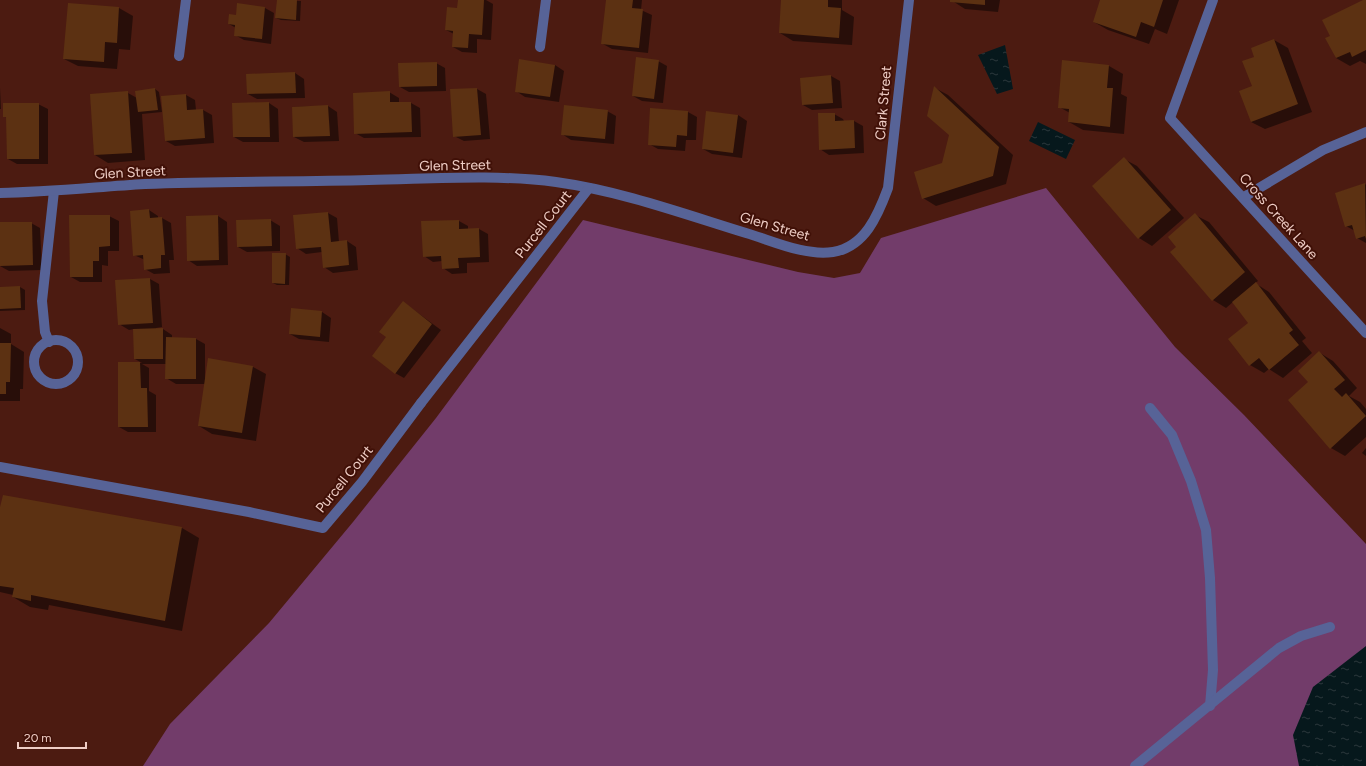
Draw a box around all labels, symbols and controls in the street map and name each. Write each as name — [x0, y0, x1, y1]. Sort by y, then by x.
street label: Clark Street — [872, 65, 895, 141]
street label: Glen Street — [419, 156, 491, 175]
street label: Glen Street — [94, 162, 166, 183]
street label: Cross Creek Lane — [1236, 170, 1322, 263]
street label: Purcell Court — [512, 187, 575, 262]
street label: Glen Street — [738, 208, 812, 245]
street label: Purcell Court — [312, 442, 377, 516]
scale bar — [18, 724, 86, 750]
text: 20 m — [24, 731, 52, 745]

